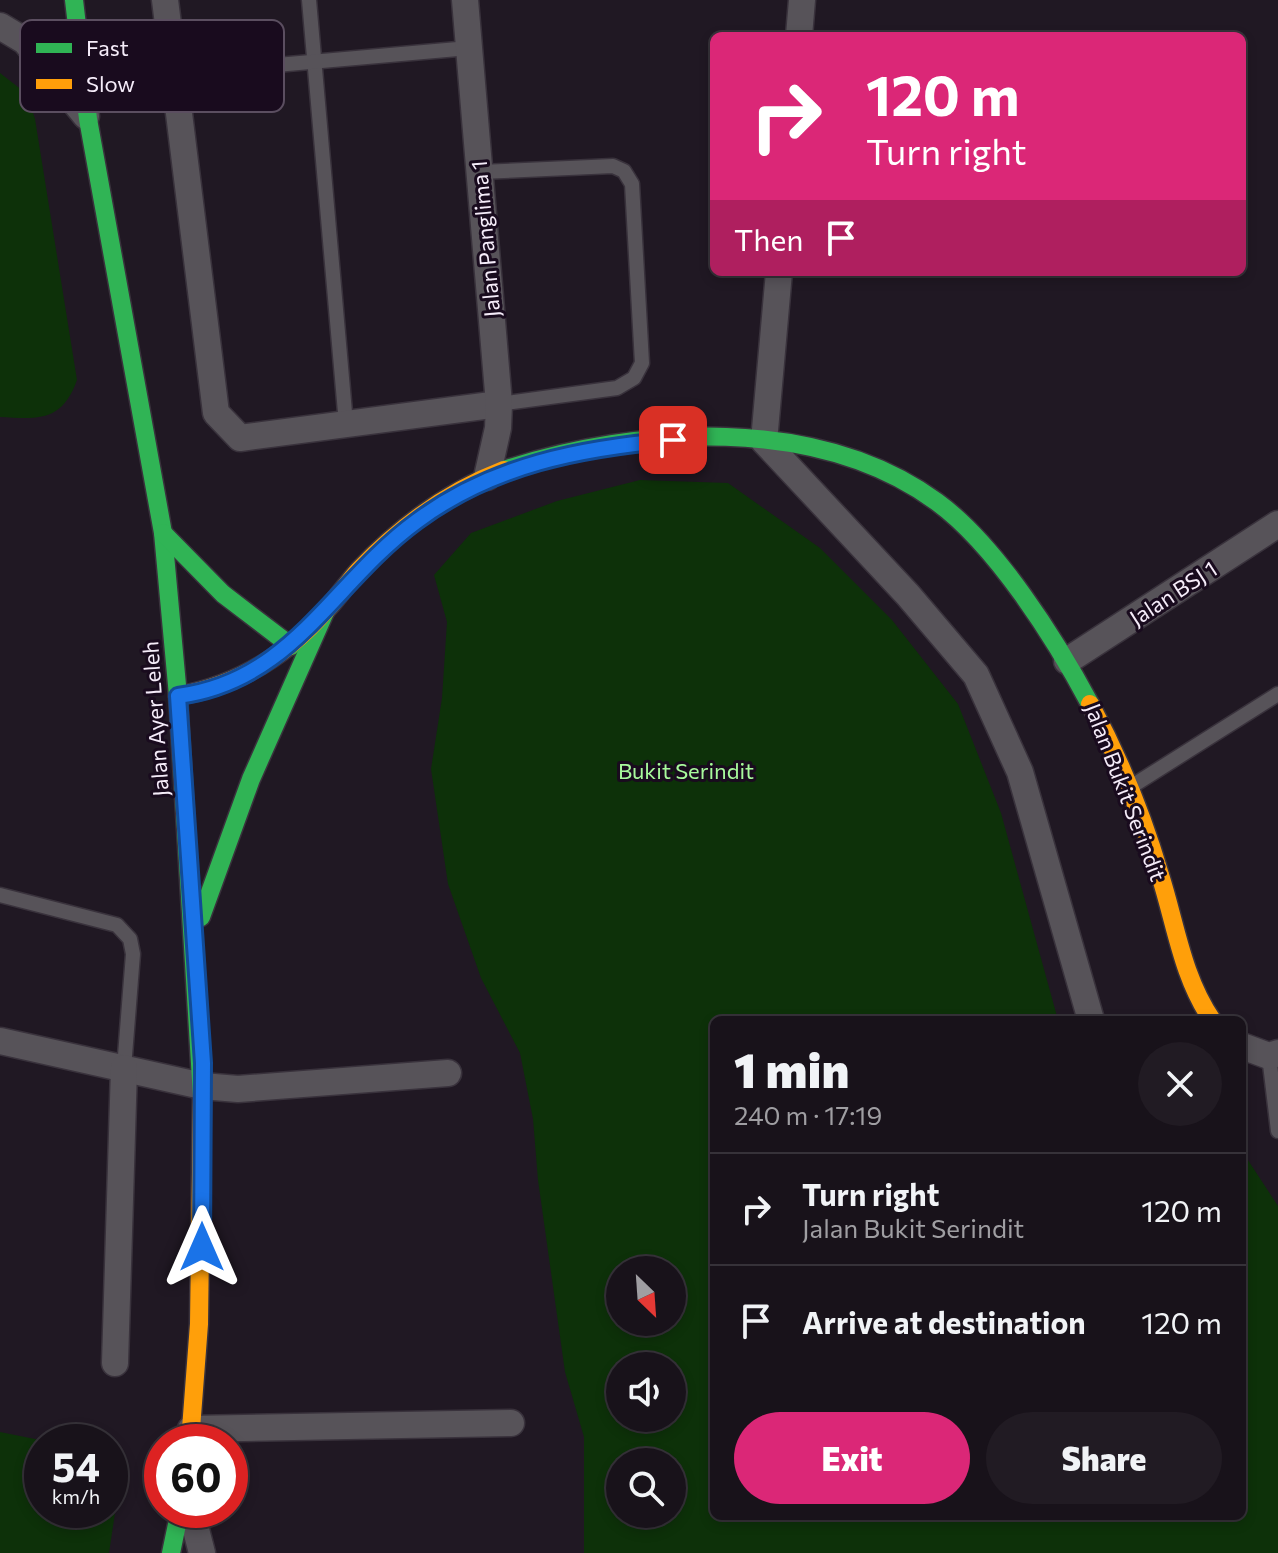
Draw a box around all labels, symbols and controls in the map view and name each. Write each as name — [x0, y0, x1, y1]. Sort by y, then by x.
legend — [20, 20, 284, 112]
text: Fast — [86, 34, 129, 61]
text: 120 m — [866, 59, 1020, 128]
icon: right — [734, 64, 838, 168]
text: Slow — [86, 70, 135, 97]
text: Turn right — [866, 128, 1027, 172]
street label: Jalan Panglima 1 — [465, 160, 505, 318]
icon: arrive — [819, 216, 863, 260]
text: Then — [734, 220, 803, 257]
pin — [639, 406, 707, 474]
icon: arrive — [651, 418, 695, 462]
street label: Jalan BSJ 1 — [1124, 555, 1222, 631]
street label: Jalan Ayer Leleh — [136, 640, 174, 798]
street label: Jalan Bukit Serindit — [1080, 699, 1172, 885]
park label: Bukit Serindit — [618, 757, 754, 784]
text: 1 min — [734, 1039, 849, 1098]
button: close — [1138, 1042, 1222, 1126]
text: 240 m · 17:19 — [734, 1099, 882, 1130]
text: Turn right — [802, 1175, 939, 1212]
icon: right — [734, 1187, 778, 1231]
text: 120 m — [1141, 1191, 1222, 1228]
position arrow — [160, 1205, 244, 1289]
text: Jalan Bukit Serindit — [802, 1212, 1024, 1243]
north arrow — [606, 1256, 686, 1336]
map controls — [606, 1256, 686, 1528]
icon: arrive — [734, 1299, 778, 1343]
text: Arrive at destination — [802, 1303, 1086, 1340]
text: 120 m — [1141, 1303, 1222, 1340]
button: sound — [606, 1352, 686, 1432]
button: Exit — [734, 1412, 970, 1504]
button: Share — [986, 1412, 1222, 1504]
speed limit sign: 60 — [144, 1424, 248, 1528]
text: 54 — [52, 1441, 100, 1490]
button: search — [606, 1448, 686, 1528]
text: km/h — [52, 1484, 100, 1508]

